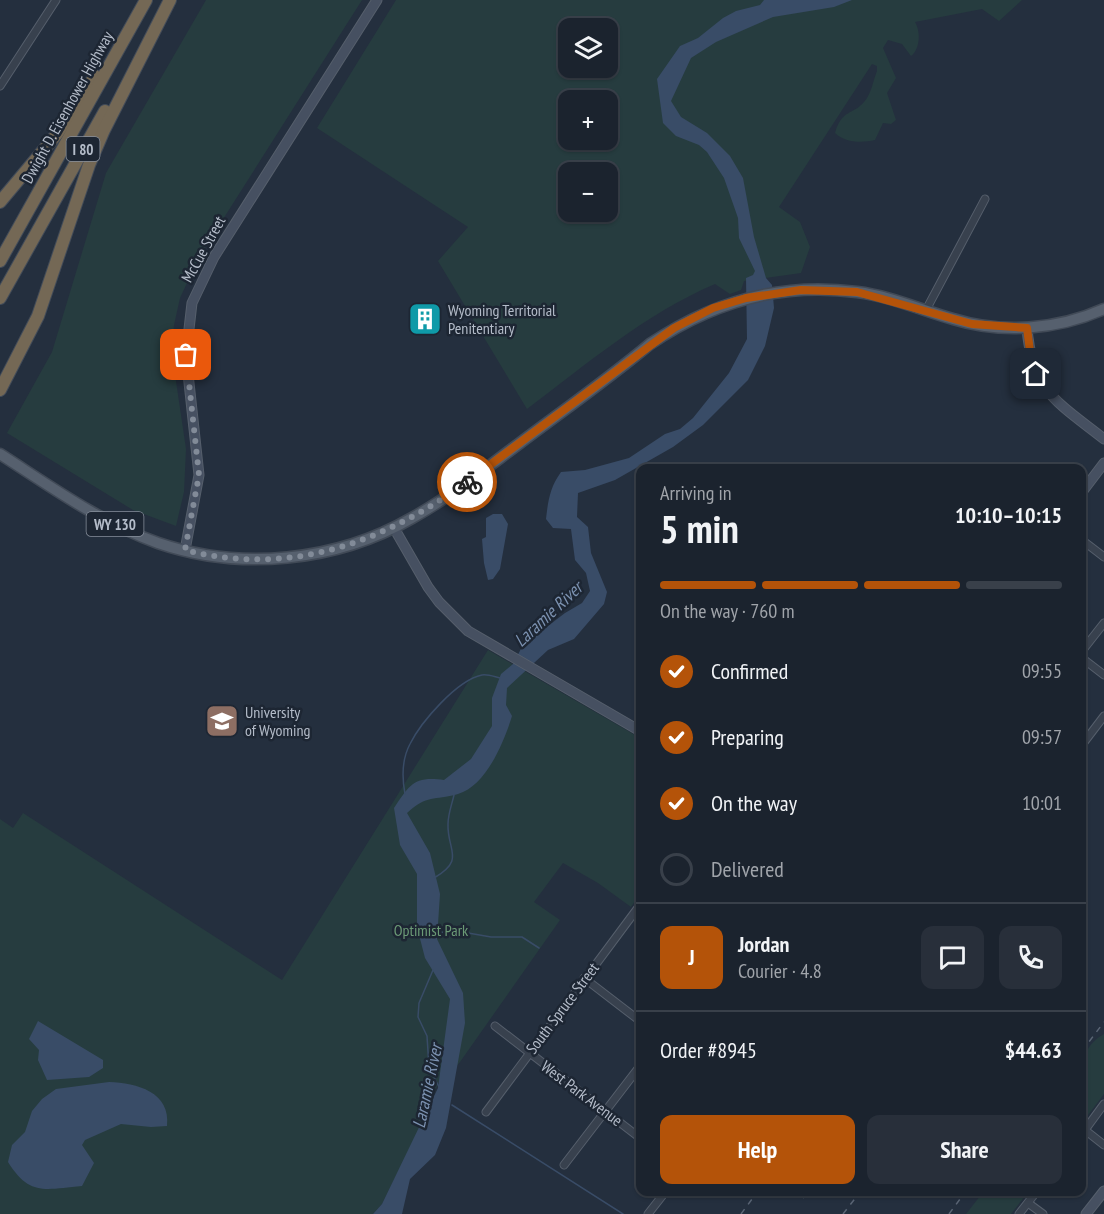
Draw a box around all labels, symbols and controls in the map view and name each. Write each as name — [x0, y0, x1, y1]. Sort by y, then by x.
map controls — [558, 18, 618, 222]
button: layers — [558, 18, 618, 78]
street label: Dwight D. Eisenhower Highway — [17, 27, 117, 187]
button: + — [558, 90, 618, 150]
road number: I 80 — [66, 137, 100, 161]
button: − — [558, 162, 618, 222]
street label: McCue Street — [177, 212, 230, 286]
place label: Wyoming Territorial Penitentiary — [448, 300, 556, 338]
building icon: Wyoming Territorial Penitentiary — [407, 301, 443, 337]
pin — [160, 329, 211, 380]
icon: bag — [169, 338, 202, 371]
pin — [1010, 348, 1061, 399]
icon: home — [1019, 357, 1052, 390]
courier — [437, 452, 497, 512]
icon: bike — [451, 466, 484, 499]
text: Arriving in — [660, 480, 732, 506]
text: 10:10–10:15 — [955, 501, 1062, 529]
text: 5 min — [660, 503, 739, 554]
road number: WY 130 — [86, 512, 144, 536]
water label: Laramie River — [509, 574, 589, 652]
text: On the way · 760 m — [660, 598, 795, 624]
icon: check — [660, 655, 693, 688]
text: Confirmed — [711, 657, 788, 685]
text: 09:55 — [1022, 658, 1062, 684]
place label: University of Wyoming — [245, 702, 310, 740]
school or university icon: University of Wyoming — [204, 703, 240, 739]
icon: check — [660, 721, 693, 754]
text: Preparing — [711, 723, 784, 751]
text: 09:57 — [1022, 724, 1062, 750]
icon: check — [660, 787, 693, 820]
text: On the way — [711, 789, 797, 817]
text: 10:01 — [1022, 790, 1062, 816]
text: Delivered — [711, 855, 784, 883]
park label: Optimist Park — [394, 920, 469, 940]
button: chat — [921, 926, 984, 989]
button: phone — [999, 926, 1062, 989]
text: Jordan — [738, 930, 789, 958]
text: J — [688, 943, 695, 971]
street label: South Spruce Street — [521, 958, 603, 1058]
text: Courier · 4.8 — [738, 958, 822, 984]
text: Order #8945 — [660, 1036, 757, 1064]
text: $44.63 — [1005, 1036, 1062, 1064]
water label: Laramie River — [407, 1039, 448, 1130]
street label: West Park Avenue — [537, 1056, 627, 1130]
button: Help — [660, 1115, 855, 1184]
button: Share — [867, 1115, 1062, 1184]

